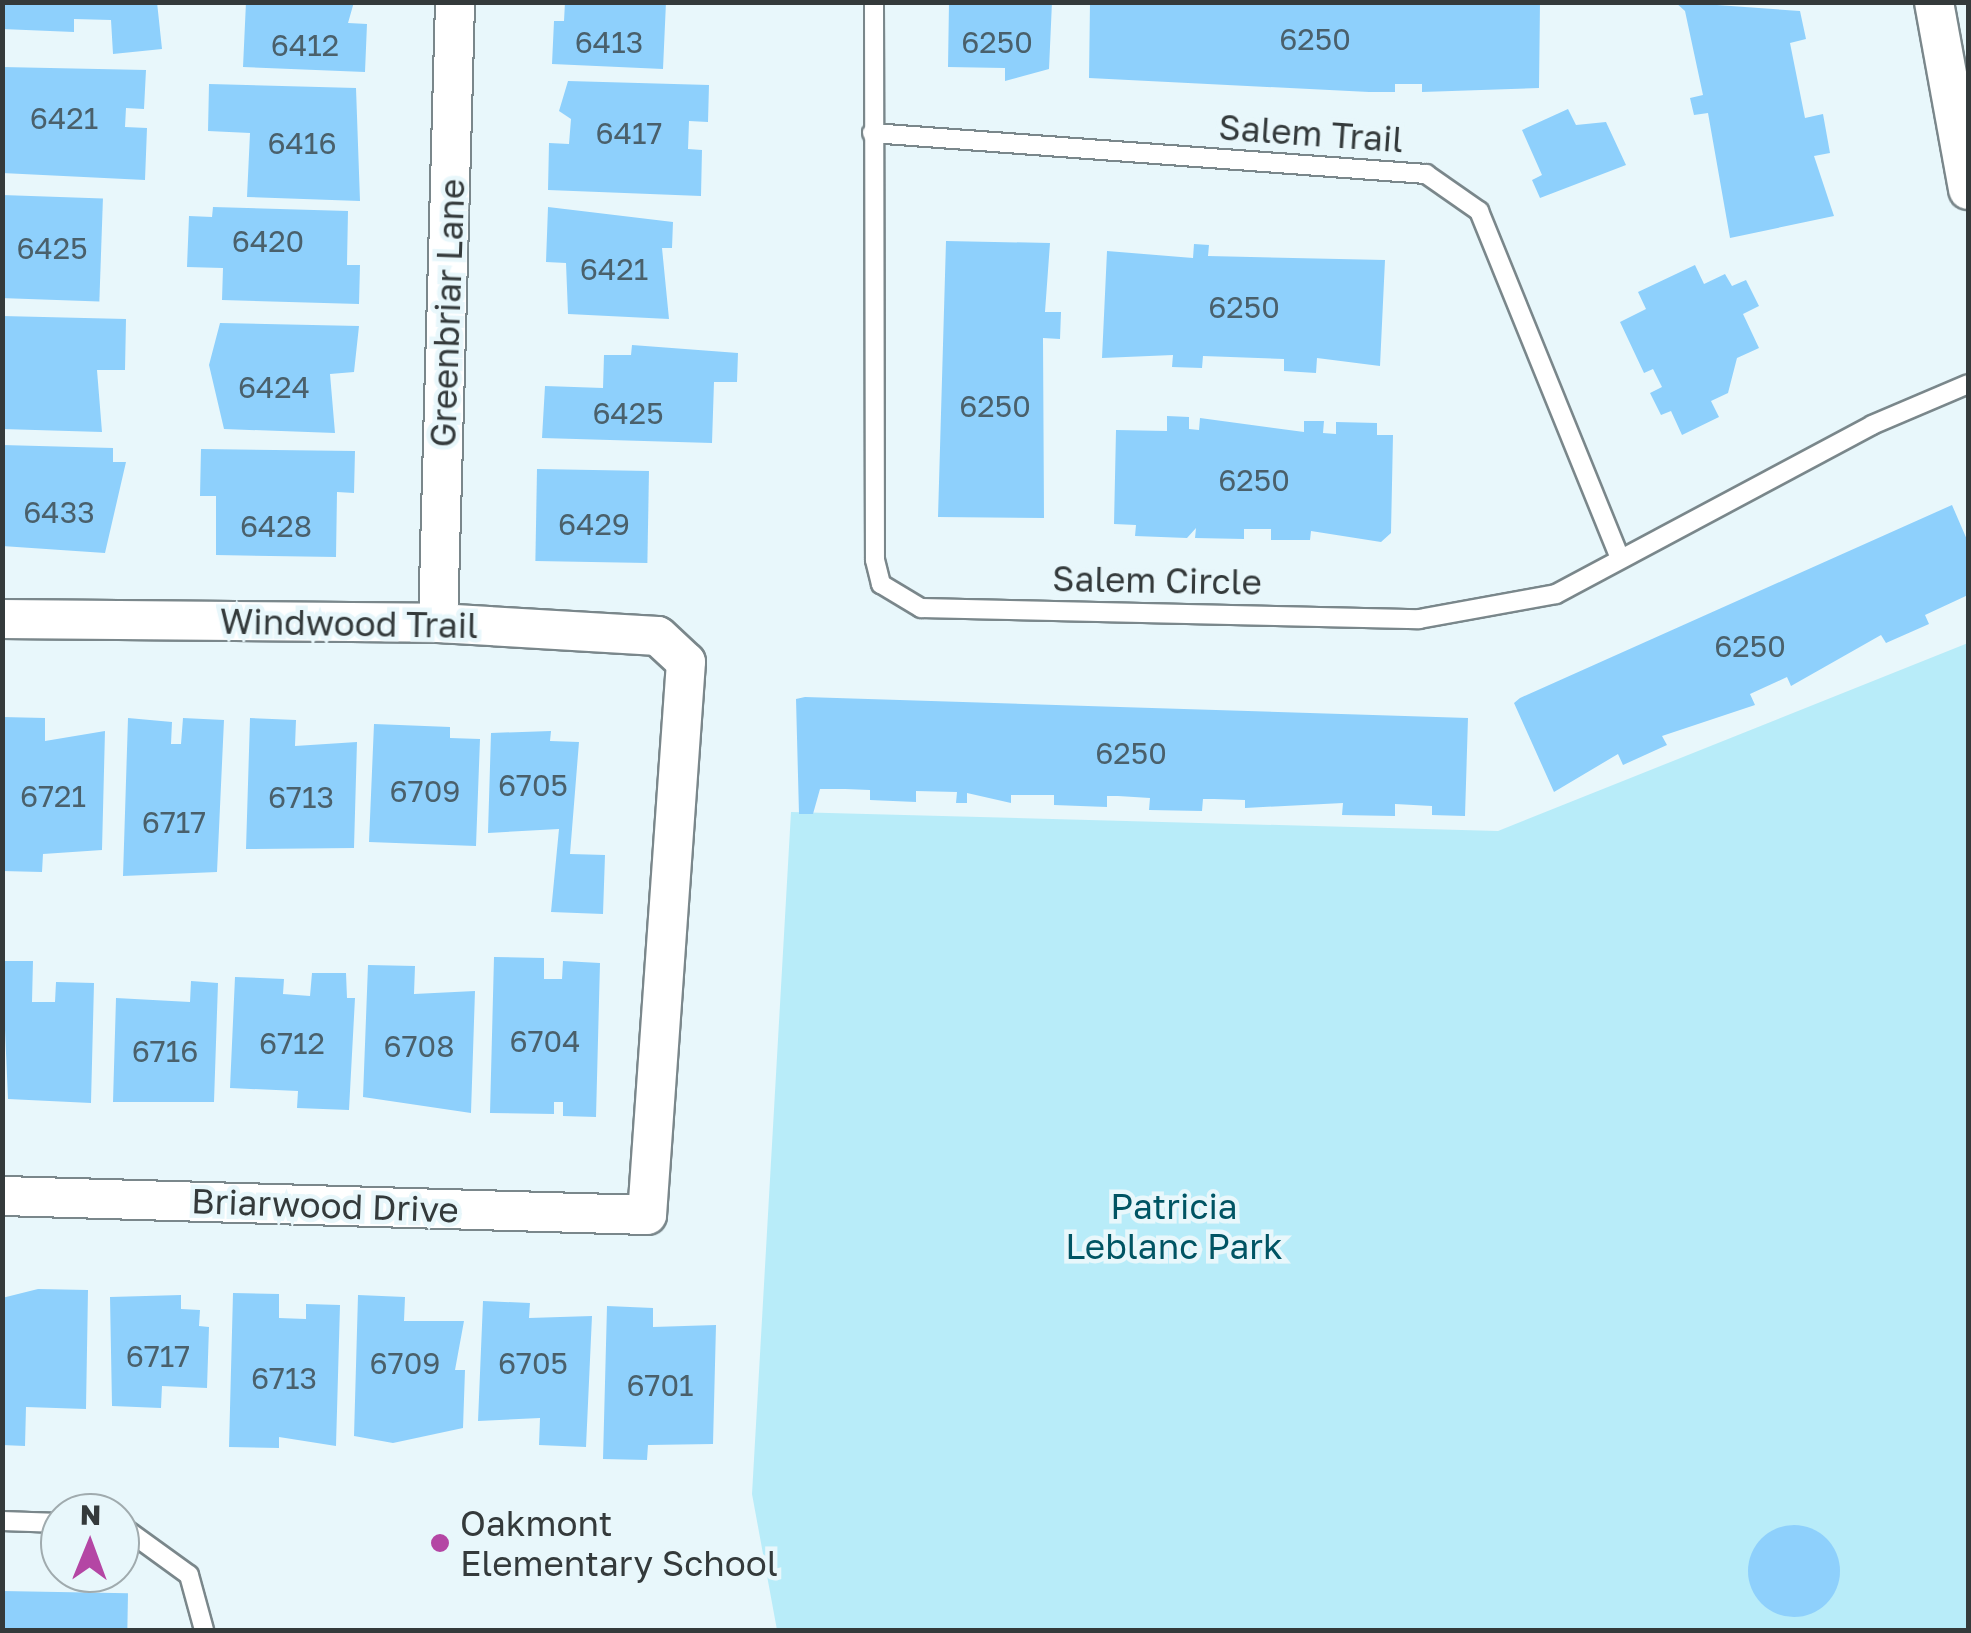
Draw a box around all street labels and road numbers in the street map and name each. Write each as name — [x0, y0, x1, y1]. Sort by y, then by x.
street label: Salem Trail — [1217, 106, 1405, 160]
street label: Greenbriar Lane — [421, 178, 473, 448]
street label: Salem Circle — [1052, 557, 1262, 603]
street label: Windwood Trail — [219, 600, 479, 646]
street label: Briarwood Drive — [191, 1179, 459, 1231]

